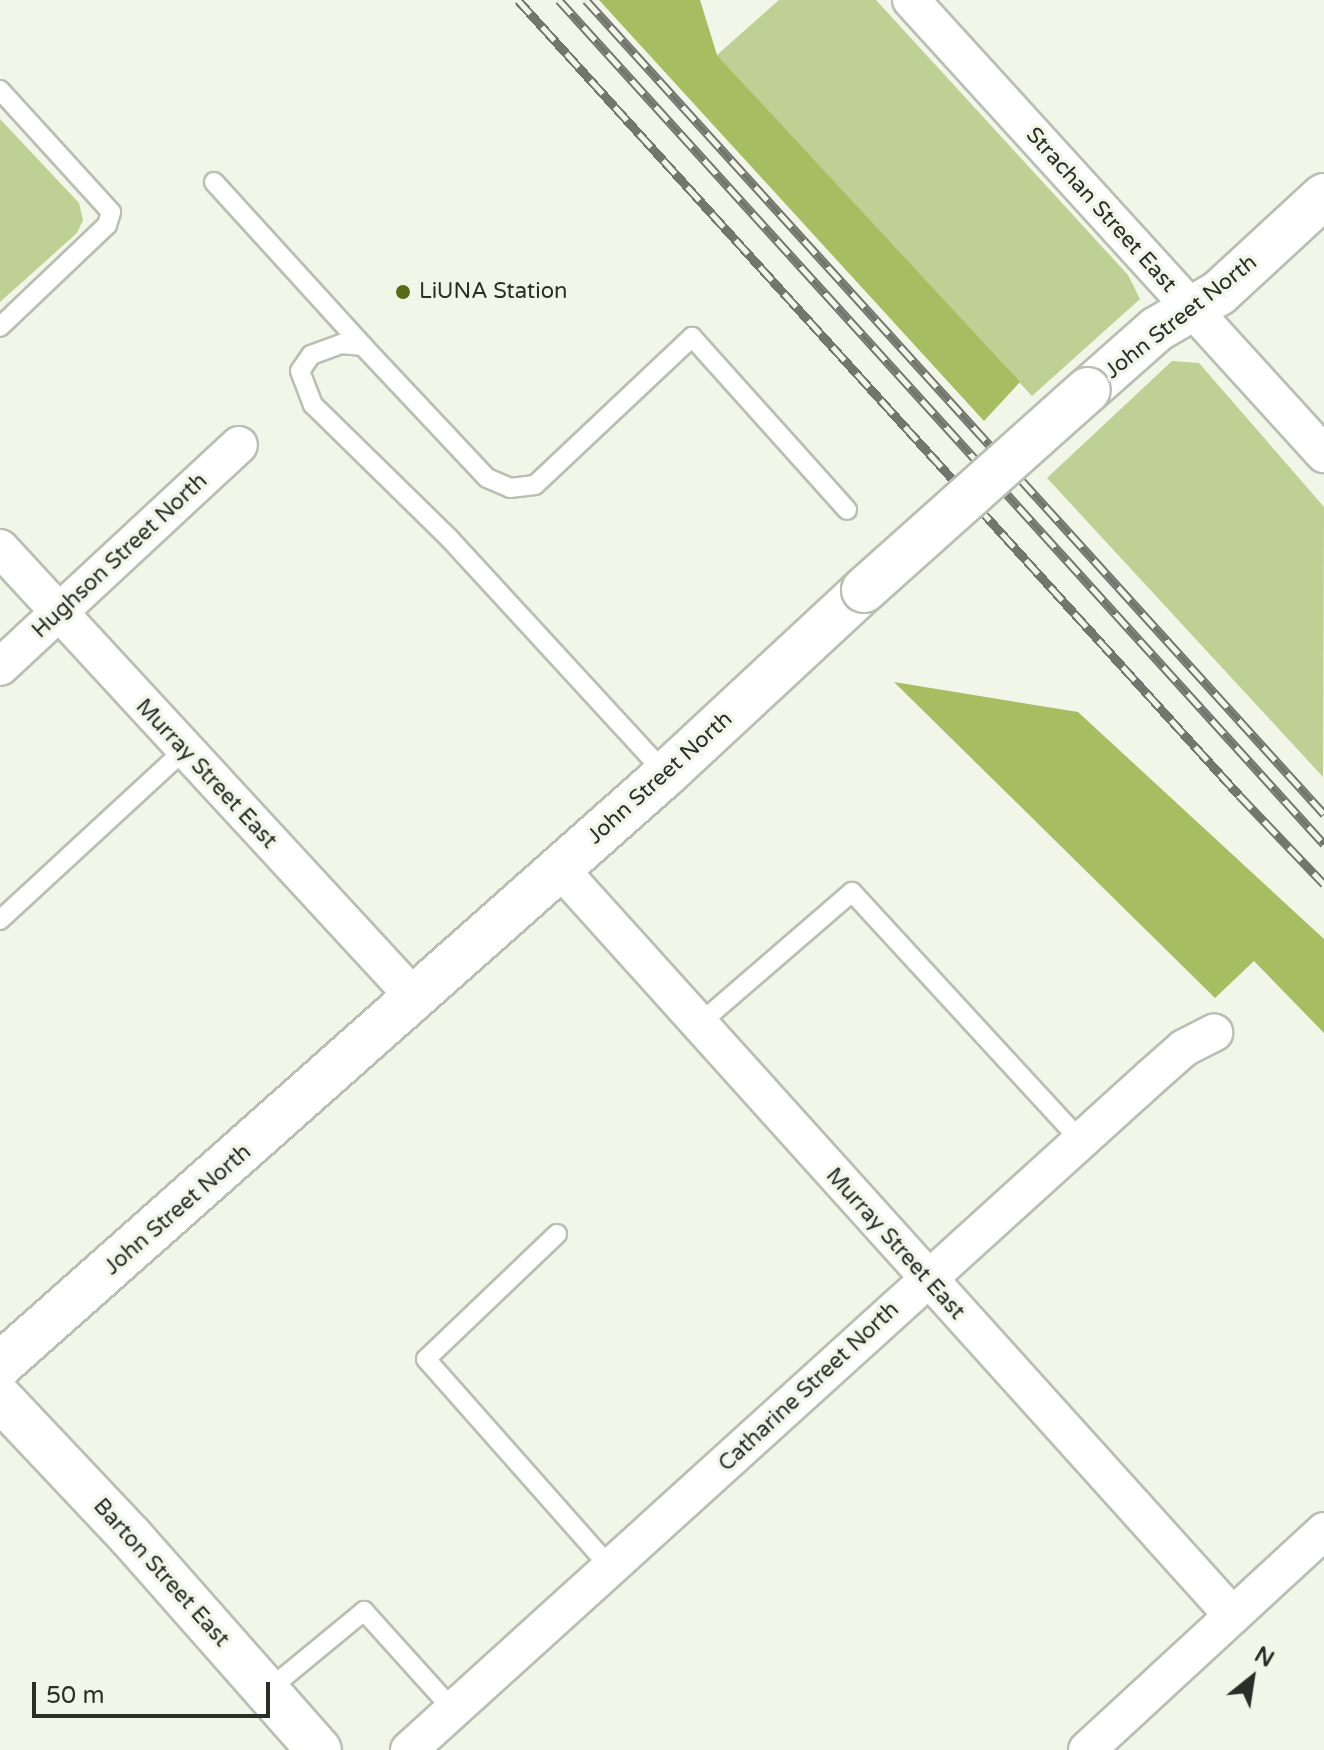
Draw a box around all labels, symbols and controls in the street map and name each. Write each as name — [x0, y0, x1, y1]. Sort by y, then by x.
street label: Strachan Street East — [1020, 122, 1182, 298]
street label: John Street North — [1100, 249, 1262, 385]
place label: LiUNA Station — [419, 279, 568, 305]
marker: LiUNA Station — [394, 283, 412, 301]
street label: Hughson Street North — [27, 468, 213, 644]
street label: Murray Street East — [130, 694, 282, 854]
street label: John Street North — [582, 706, 738, 850]
street label: John Street North — [99, 1139, 257, 1281]
street label: Murray Street East — [820, 1163, 970, 1325]
street label: Catharine Street North — [713, 1297, 905, 1477]
street label: Barton Street East — [87, 1493, 235, 1653]
north arrow — [1212, 1638, 1292, 1718]
text: N — [1250, 1642, 1278, 1673]
scale bar — [36, 1666, 274, 1716]
text: 50 m — [46, 1681, 104, 1710]

